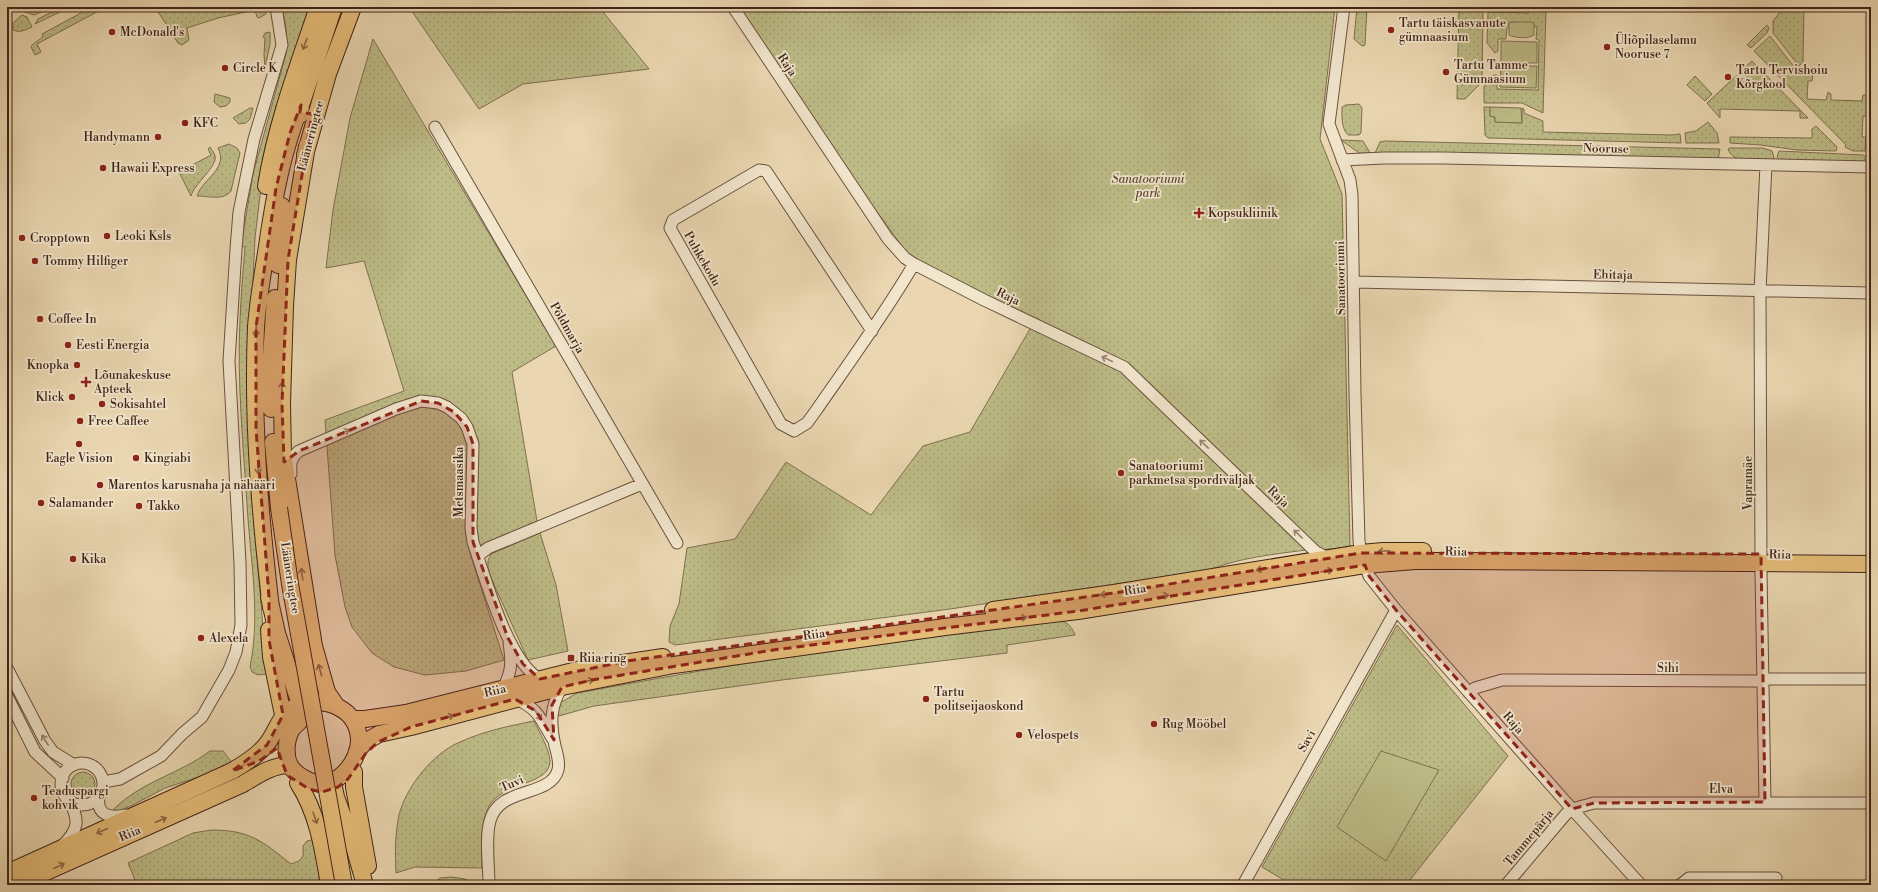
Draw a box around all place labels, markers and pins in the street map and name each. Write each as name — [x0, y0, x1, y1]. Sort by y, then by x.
place label: Tartu täiskasvanute gümnaasium — [1399, 16, 1506, 45]
place label: McDonald's — [120, 25, 184, 40]
marker: Tartu täiskasvanute gümnaasium — [1386, 25, 1396, 35]
marker: McDonald's — [107, 27, 117, 37]
place label: Üliõpilaselamu Nooruse 7 — [1615, 31, 1697, 62]
marker: Üliõpilaselamu Nooruse 7 — [1602, 42, 1612, 52]
place label: Tartu Tamme Gümnaasium — [1454, 58, 1528, 87]
place label: Circle K — [233, 61, 278, 76]
marker: Circle K — [220, 63, 230, 73]
place label: Tartu Tervishoiu Kõrgkool — [1736, 63, 1828, 92]
marker: Tartu Tamme Gümnaasium — [1441, 67, 1451, 77]
marker: Tartu Tervishoiu Kõrgkool — [1723, 72, 1733, 82]
place label: KFC — [193, 116, 218, 131]
marker: KFC — [180, 118, 190, 128]
place label: Handymann — [83, 130, 150, 145]
marker: Handymann — [153, 132, 163, 142]
place label: Hawaii Express — [111, 161, 194, 176]
marker: Hawaii Express — [98, 163, 108, 173]
place label: Kopsukliinik — [1208, 206, 1278, 221]
marker: Kopsukliinik — [1193, 207, 1205, 219]
place label: Leoki Ksls — [115, 229, 171, 244]
place label: Cropptown — [30, 231, 90, 246]
marker: Leoki Ksls — [102, 231, 112, 241]
marker: Cropptown — [17, 233, 27, 243]
place label: Tommy Hilfiger — [43, 254, 128, 269]
marker: Tommy Hilfiger — [30, 256, 40, 266]
place label: Coffee In — [48, 312, 97, 327]
marker: Coffee In — [35, 314, 45, 324]
place label: Eesti Energia — [76, 338, 150, 353]
marker: Eesti Energia — [63, 340, 73, 350]
place label: Knopka — [27, 358, 70, 373]
marker: Knopka — [72, 360, 82, 370]
place label: Lõunakeskuse Apteek — [93, 368, 171, 397]
marker: Lõunakeskuse Apteek — [81, 377, 91, 387]
place label: Klick — [35, 390, 65, 405]
marker: Klick — [67, 392, 77, 402]
place label: Sokisahtel — [110, 397, 167, 412]
marker: Sokisahtel — [97, 399, 107, 409]
place label: Free Caffee — [88, 414, 149, 429]
marker: Free Caffee — [75, 416, 85, 426]
marker: Eagle Vision — [74, 439, 84, 449]
place label: Eagle Vision — [45, 451, 113, 466]
place label: Kingiabi — [144, 451, 191, 466]
marker: Kingiabi — [131, 453, 141, 463]
place label: Sanatooriumi parkmetsa spordiväljak — [1129, 459, 1255, 488]
marker: Sanatooriumi parkmetsa spordiväljak — [1116, 468, 1126, 478]
place label: Marentos karusnaha ja nähääri — [108, 478, 275, 493]
marker: Marentos karusnaha ja nähääri — [95, 480, 105, 490]
place label: Salamander — [49, 496, 113, 511]
marker: Salamander — [36, 498, 46, 508]
place label: Takko — [147, 499, 180, 514]
marker: Takko — [134, 501, 144, 511]
place label: Kika — [81, 552, 107, 567]
marker: Kika — [68, 554, 78, 564]
place label: Alexela — [208, 631, 249, 646]
marker: Alexela — [196, 633, 206, 643]
place label: Riia ring — [579, 651, 627, 666]
marker: Riia ring — [566, 653, 576, 663]
place label: Tartu politseijaoskond — [934, 685, 1023, 714]
marker: Tartu politseijaoskond — [921, 694, 931, 704]
place label: Rug Mööbel — [1162, 717, 1227, 732]
marker: Rug Mööbel — [1149, 719, 1159, 729]
place label: Velospets — [1026, 728, 1079, 743]
marker: Velospets — [1014, 730, 1024, 740]
place label: Teaduspargi kohvik — [42, 784, 109, 813]
marker: Teaduspargi kohvik — [29, 793, 39, 803]

